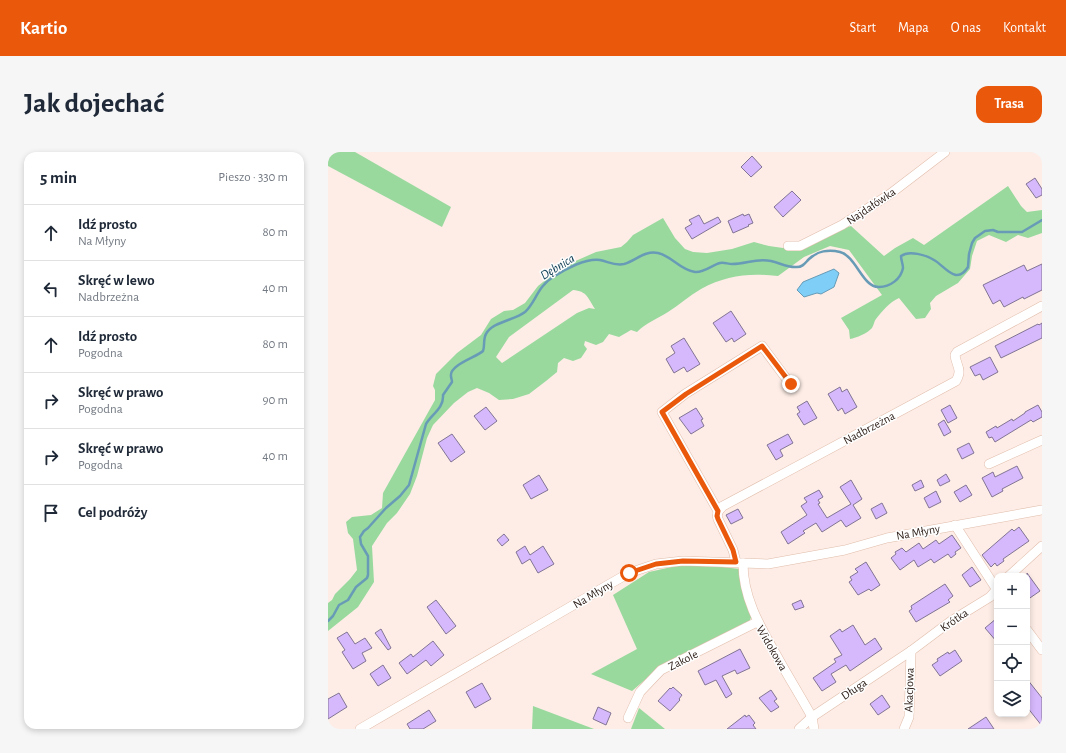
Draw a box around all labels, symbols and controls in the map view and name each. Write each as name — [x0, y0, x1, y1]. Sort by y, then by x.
text: Kartio — [20, 19, 67, 38]
text: Start — [849, 21, 876, 35]
text: Mapa — [898, 21, 929, 35]
text: O nas — [951, 21, 981, 35]
text: Kontakt — [1003, 21, 1046, 35]
button: Trasa — [976, 86, 1042, 123]
text: Jak dojechać — [24, 90, 164, 118]
text: 5 min — [40, 169, 77, 186]
text: Pieszo · 330 m — [218, 171, 288, 184]
street label: Najdałówka — [844, 185, 899, 228]
text: Idź prosto — [78, 217, 137, 232]
icon: ahead — [40, 222, 62, 244]
text: 80 m — [262, 226, 288, 239]
text: Na Młyny — [78, 235, 126, 248]
water label: Dębnica — [538, 252, 578, 283]
text: Skręć w lewo — [78, 273, 155, 288]
icon: left — [40, 278, 62, 300]
text: 40 m — [262, 282, 288, 295]
text: Nadbrzeżna — [78, 291, 139, 304]
text: Idź prosto — [78, 329, 137, 344]
icon: ahead — [40, 334, 62, 356]
text: 80 m — [262, 338, 288, 351]
text: Pogodna — [78, 347, 123, 360]
route end — [782, 375, 800, 393]
text: Skręć w prawo — [78, 385, 163, 400]
icon: right — [40, 390, 62, 412]
text: 90 m — [262, 394, 288, 407]
text: Pogodna — [78, 403, 123, 416]
street label: Nadbrzeżna — [841, 409, 897, 447]
text: Skręć w prawo — [78, 441, 163, 456]
icon: right — [40, 446, 62, 468]
text: 40 m — [262, 450, 288, 463]
text: Pogodna — [78, 459, 123, 472]
icon: arrive — [40, 502, 62, 524]
text: Cel podróży — [78, 505, 147, 520]
street label: Na Młyny — [895, 522, 941, 543]
route start — [620, 564, 638, 582]
map controls — [994, 573, 1030, 717]
button: + — [994, 573, 1030, 609]
street label: Na Młyny — [571, 577, 616, 611]
street label: Krótka — [938, 606, 970, 634]
button: − — [994, 609, 1030, 645]
street label: Widokowa — [754, 623, 790, 673]
button: locate — [994, 645, 1030, 681]
street label: Zakole — [666, 647, 700, 673]
street label: Akacjowa — [902, 667, 917, 713]
street label: Długa — [839, 676, 869, 702]
button: layers — [994, 681, 1030, 717]

